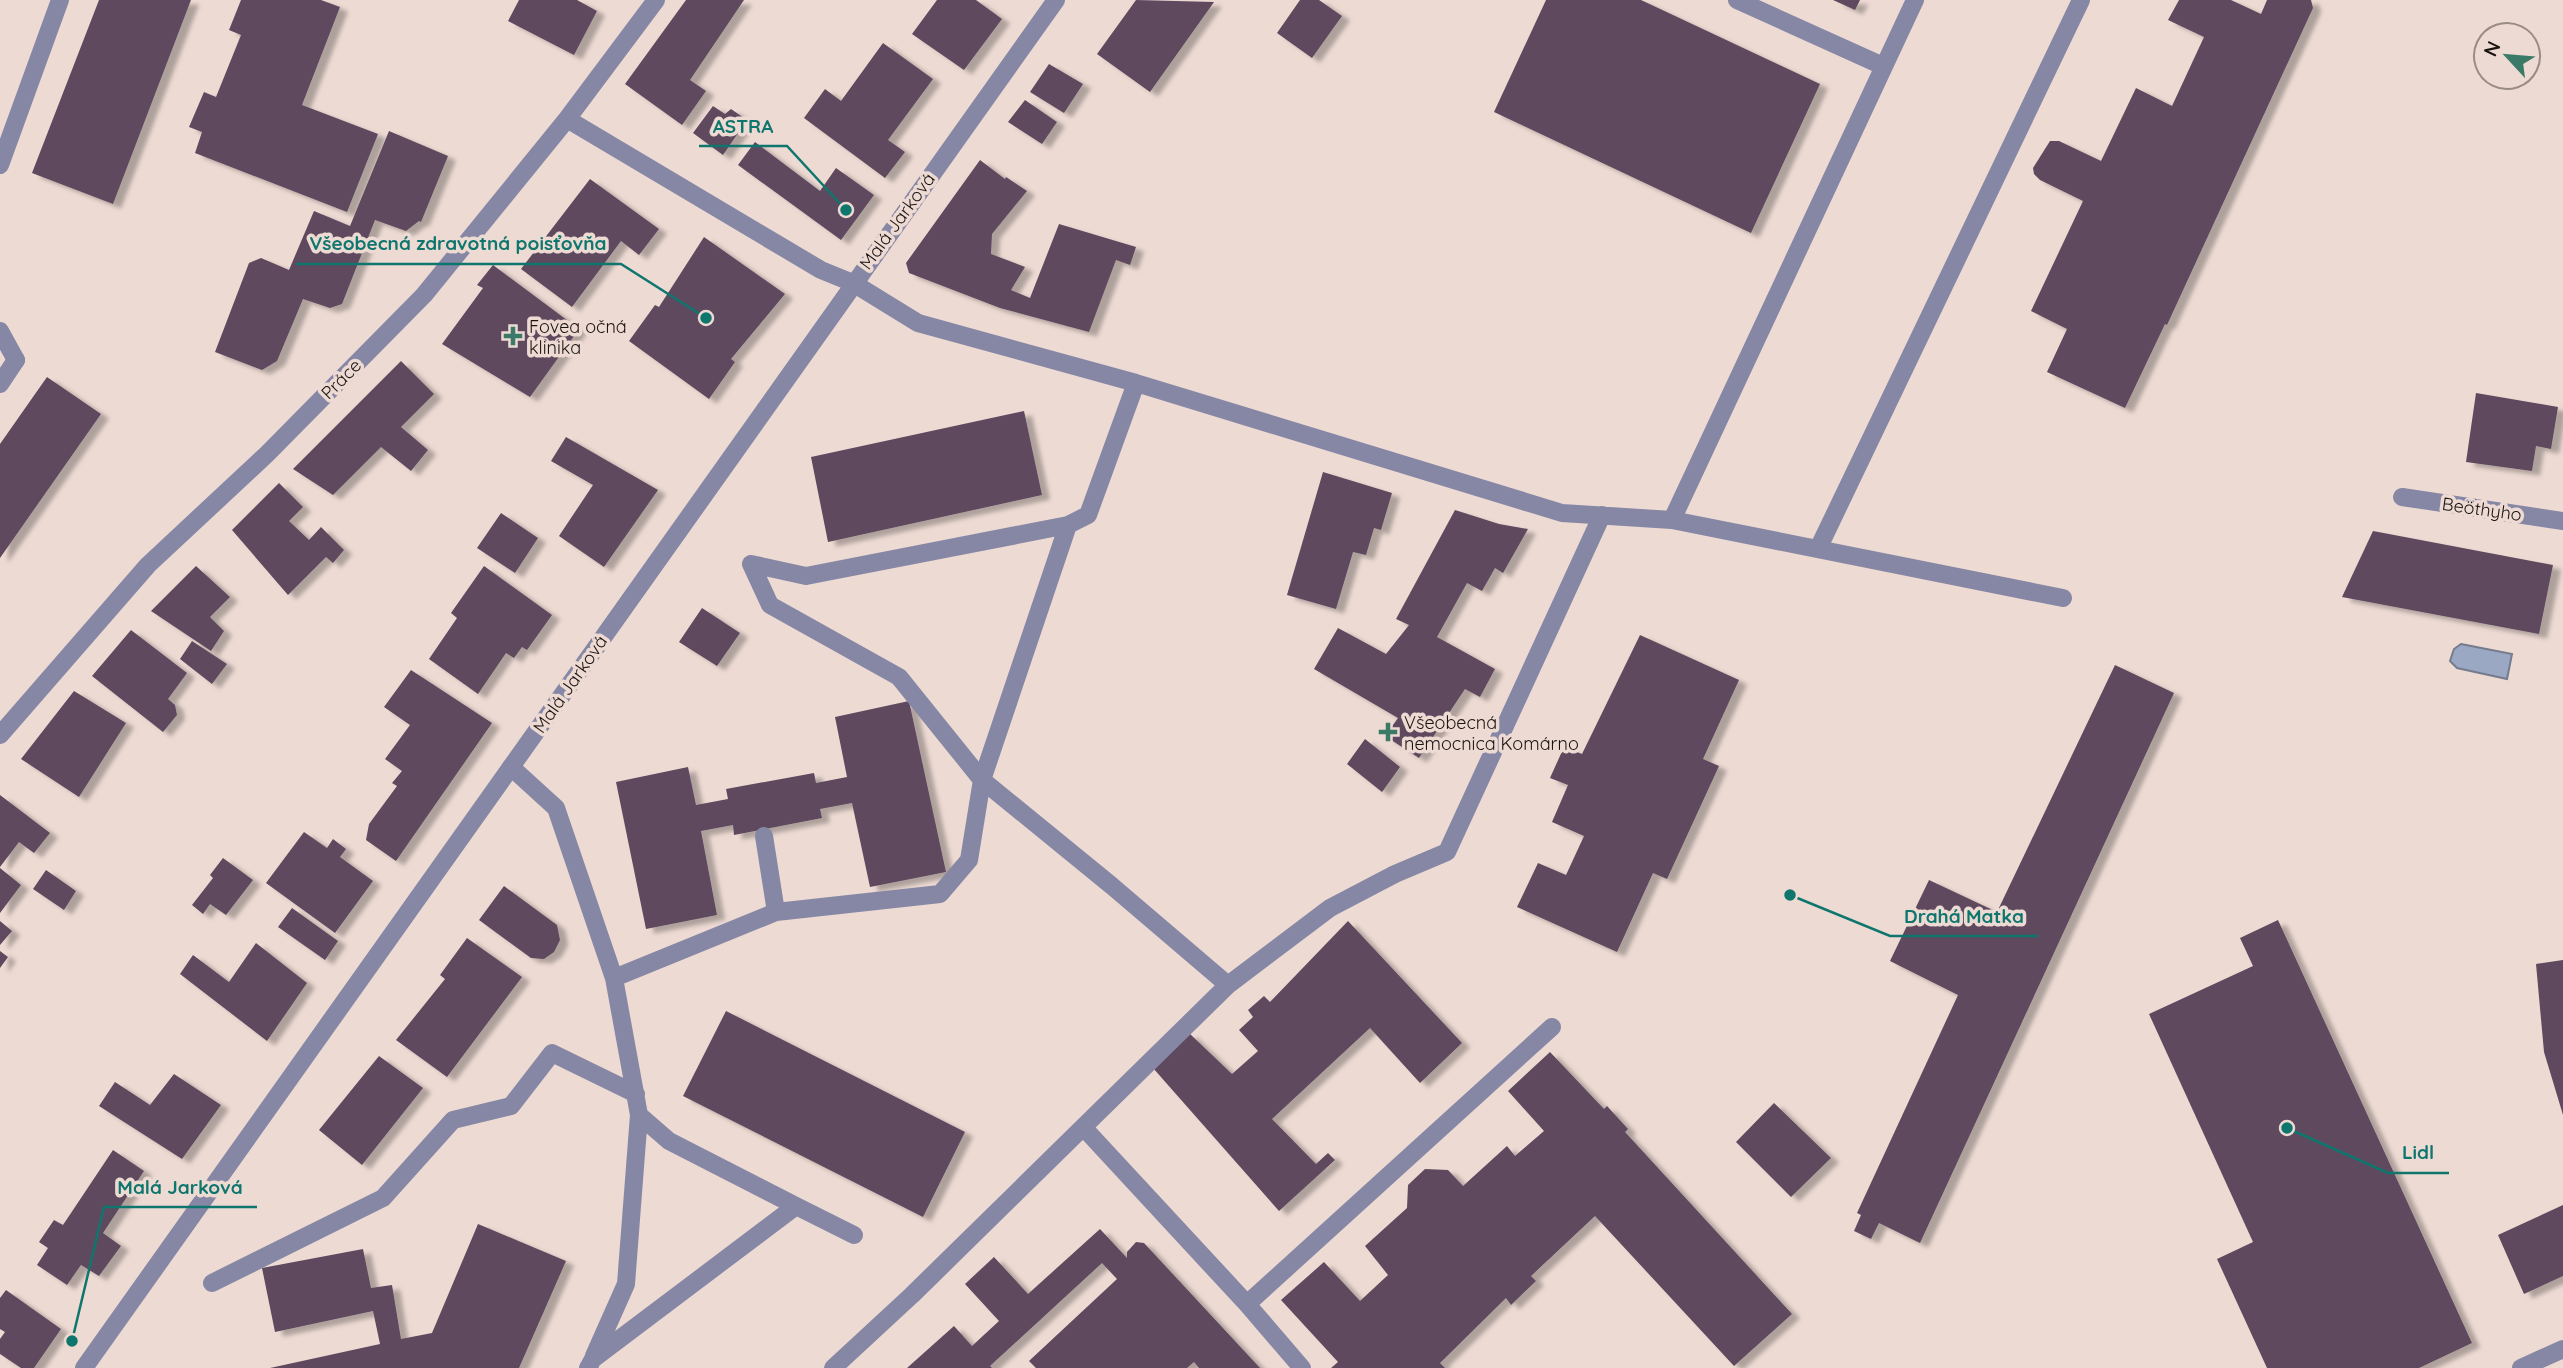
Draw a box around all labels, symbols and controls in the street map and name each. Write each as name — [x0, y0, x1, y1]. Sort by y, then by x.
north arrow — [2472, 21, 2542, 91]
text: N — [2478, 37, 2506, 60]
callout: ASTRA — [699, 106, 787, 146]
text: ASTRA — [713, 114, 773, 138]
street label: Malá Jarková — [854, 168, 940, 274]
callout: Všeobecná zdravotná poisťovňa — [296, 224, 621, 264]
text: Všeobecná zdravotná poisťovňa — [309, 231, 607, 255]
place label: Fovea očná klinika — [529, 315, 627, 359]
marker: Fovea očná klinika — [503, 326, 523, 346]
street label: Práce — [316, 354, 366, 404]
street label: Beöthyho — [2441, 492, 2523, 526]
street label: Malá Jarková — [528, 631, 612, 737]
place label: Všeobecná nemocnica Komárno — [1404, 711, 1579, 755]
marker: Všeobecná nemocnica Komárno — [1378, 722, 1398, 742]
callout: Drahá Matka — [1890, 896, 2038, 936]
text: Drahá Matka — [1904, 904, 2024, 928]
callout: Lidl — [2388, 1133, 2449, 1173]
text: Lidl — [2402, 1140, 2434, 1164]
callout: Malá Jarková — [104, 1167, 257, 1207]
text: Malá Jarková — [117, 1175, 243, 1199]

